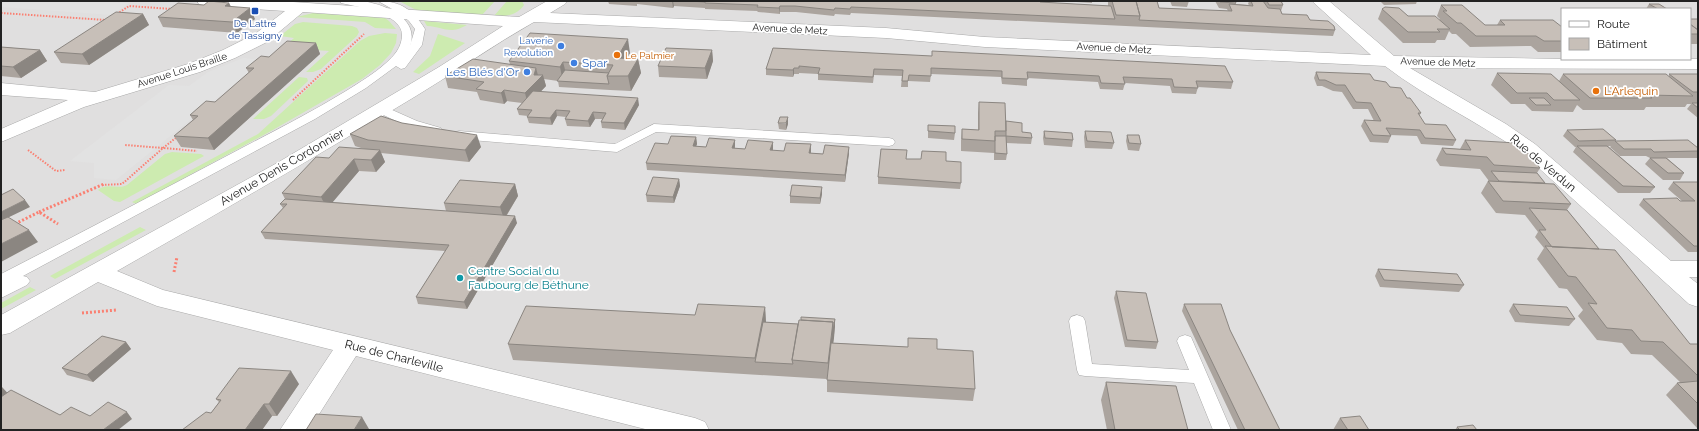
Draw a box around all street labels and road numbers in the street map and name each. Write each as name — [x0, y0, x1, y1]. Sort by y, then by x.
street label: Avenue de Metz — [752, 22, 828, 36]
street label: Avenue de Metz — [1076, 41, 1152, 55]
street label: Avenue Louis Braille — [136, 50, 228, 90]
street label: Avenue de Metz — [1400, 55, 1476, 69]
street label: Avenue Denis Cordonnier — [217, 125, 347, 208]
street label: Rue de Verdun — [1507, 131, 1579, 195]
street label: Rue de Charleville — [343, 337, 445, 375]

